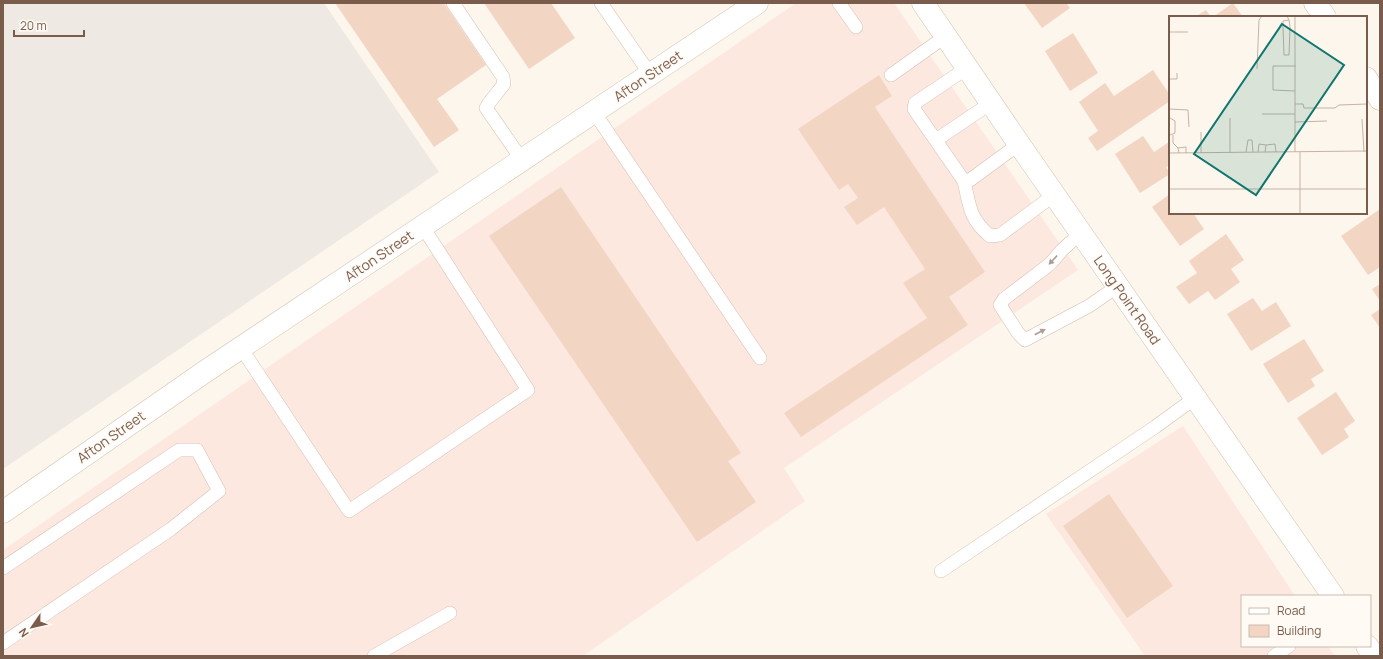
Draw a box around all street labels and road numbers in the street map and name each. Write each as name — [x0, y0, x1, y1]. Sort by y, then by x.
street label: Afton Street — [610, 45, 686, 106]
street label: Afton Street — [341, 225, 417, 286]
street label: Long Point Road — [1090, 251, 1165, 348]
street label: Afton Street — [73, 406, 149, 467]

